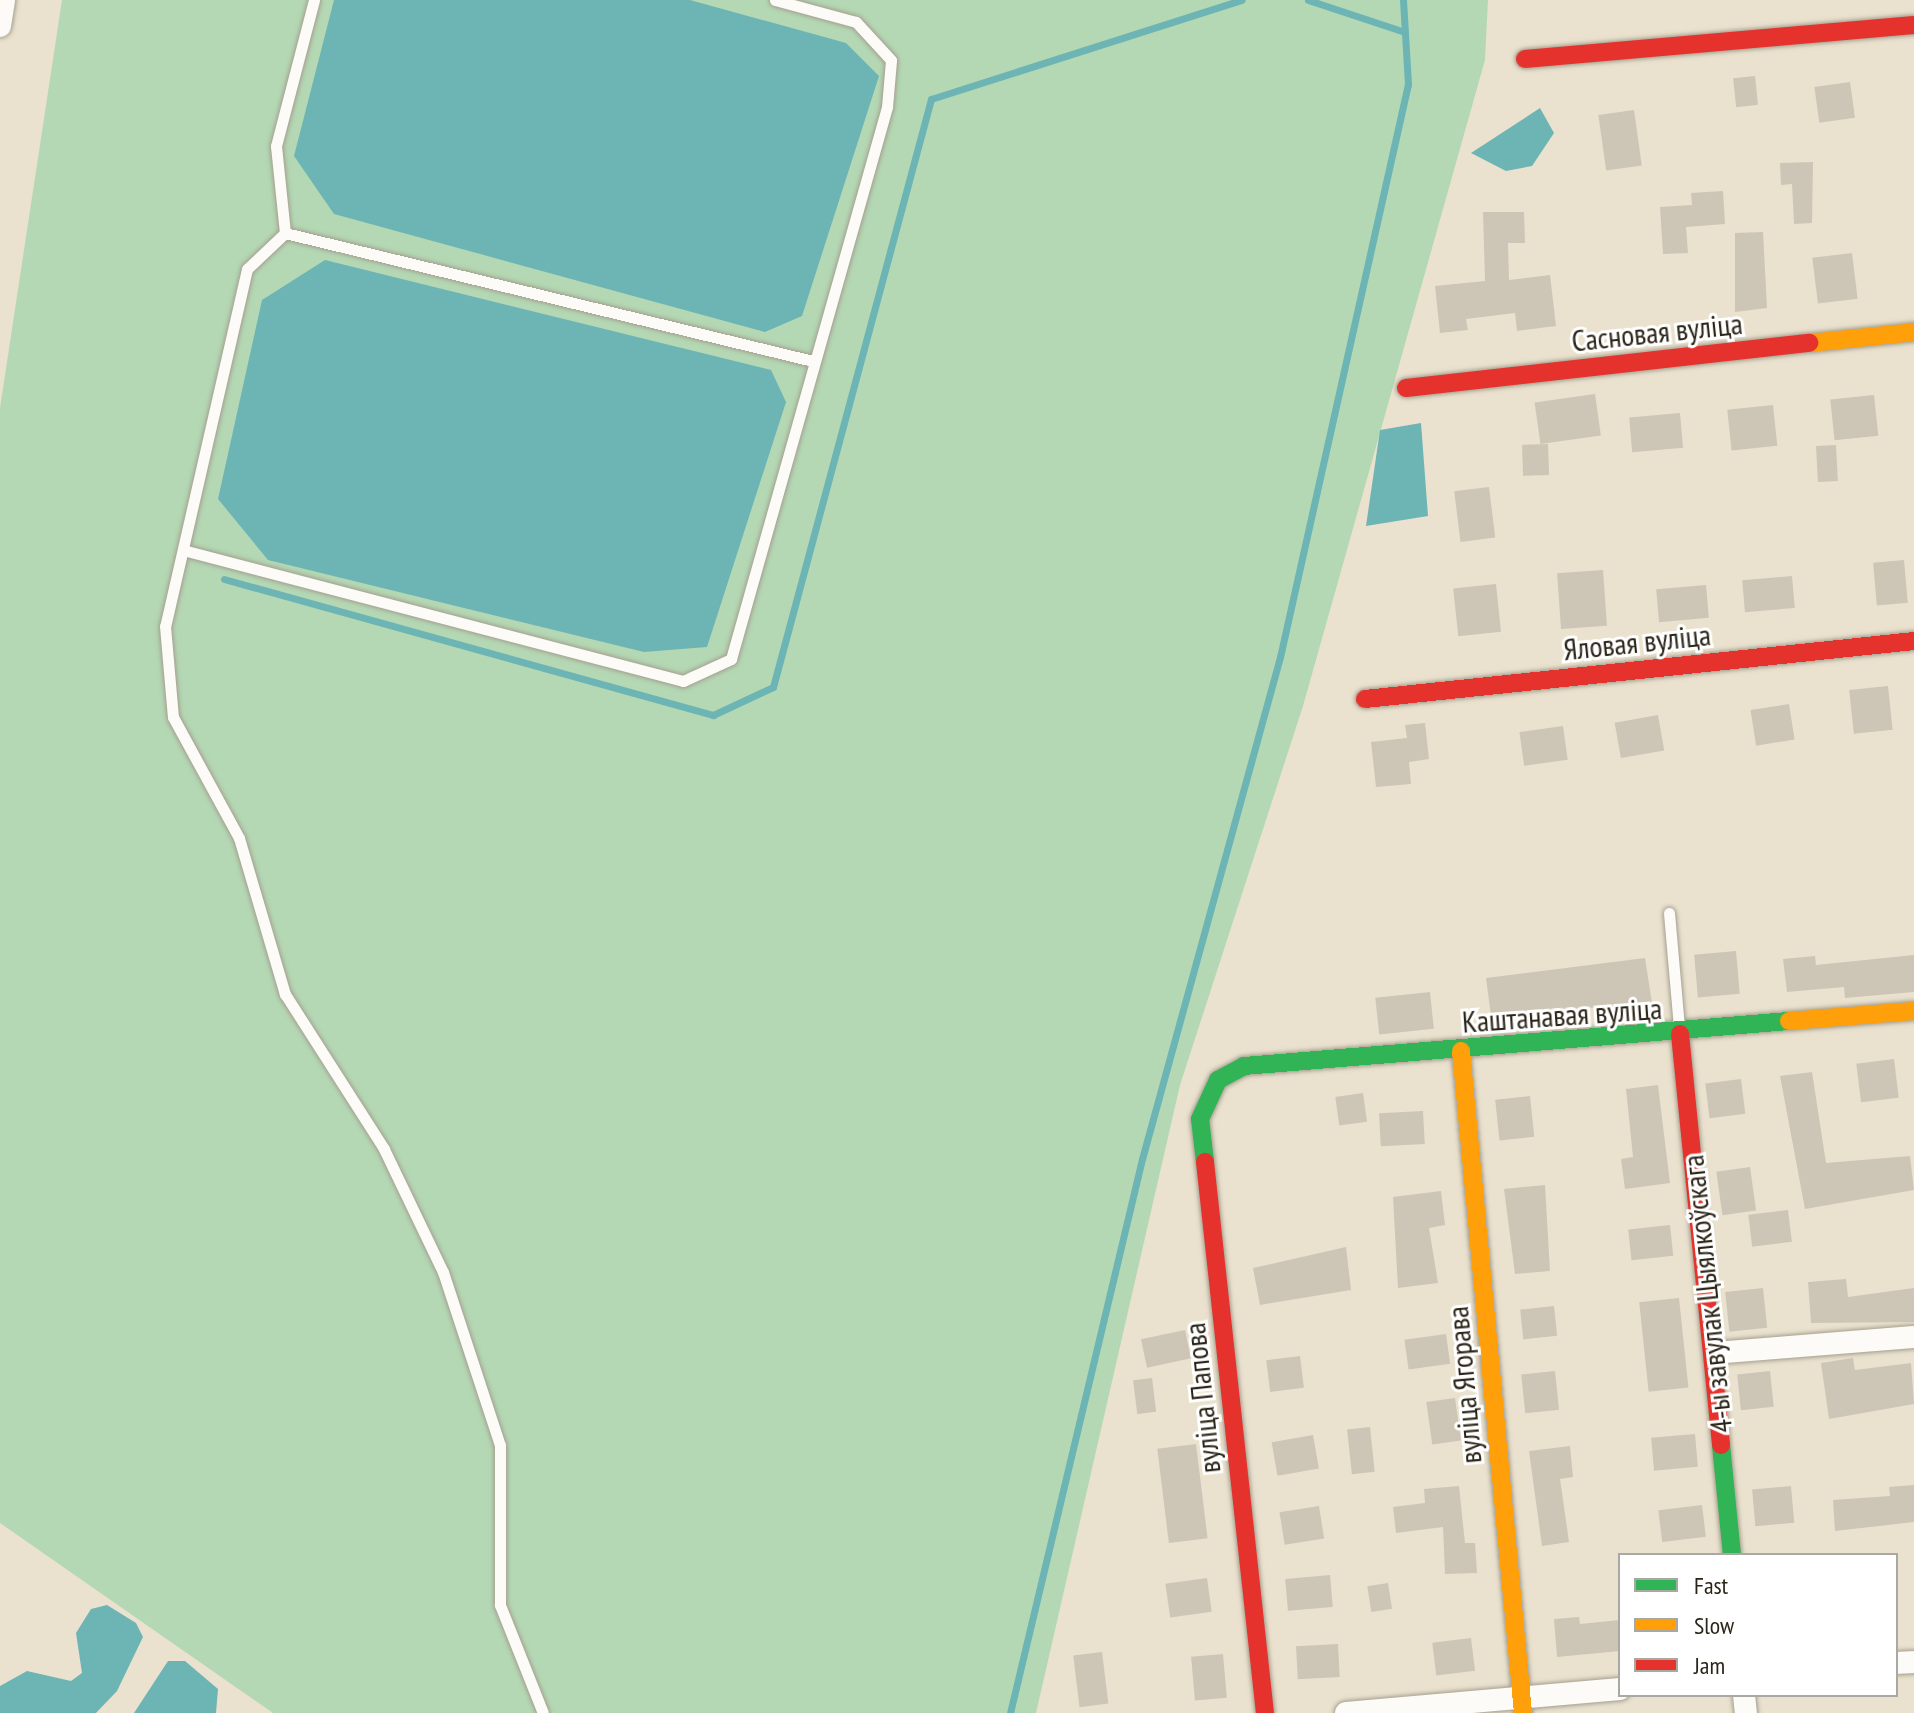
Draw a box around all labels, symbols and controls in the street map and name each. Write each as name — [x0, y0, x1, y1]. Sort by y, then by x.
street label: Сасновая вуліца — [1570, 305, 1744, 359]
street label: Яловая вуліца — [1562, 616, 1712, 668]
street label: Каштанавая вуліца — [1461, 990, 1663, 1040]
street label: 4-ы завулак Цыялкоўскага — [1675, 1153, 1739, 1435]
street label: вуліца Ягорава — [1439, 1305, 1489, 1465]
street label: вуліца Папова — [1176, 1321, 1228, 1475]
legend — [1618, 1553, 1898, 1697]
text: Fast — [1694, 1570, 1728, 1601]
text: Slow — [1694, 1610, 1734, 1641]
text: Jam — [1694, 1650, 1725, 1681]

